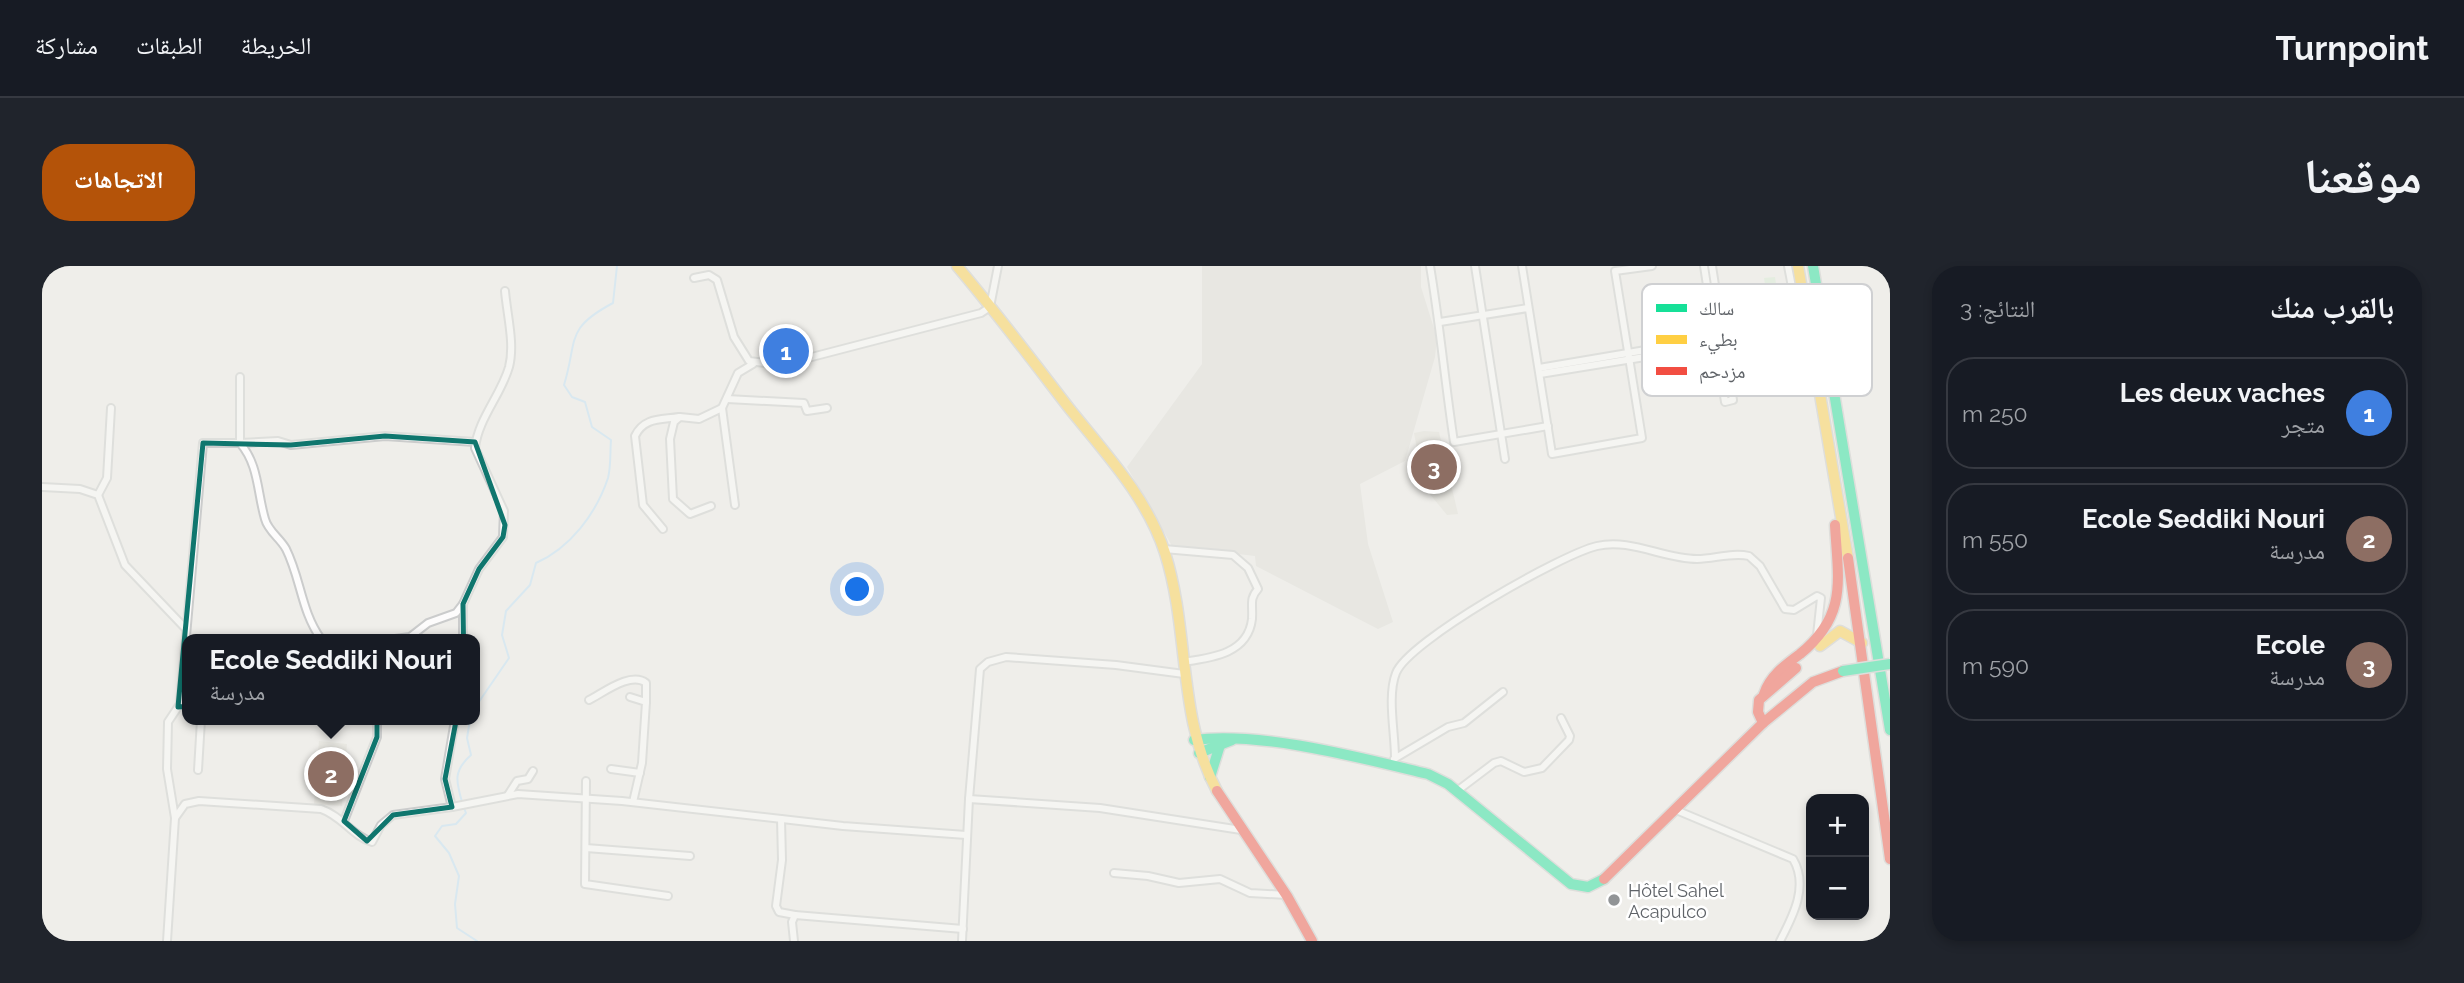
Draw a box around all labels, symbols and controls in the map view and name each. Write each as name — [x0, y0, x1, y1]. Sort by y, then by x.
text: Turnpoint — [2276, 29, 2429, 68]
text: مشاركة — [35, 31, 98, 60]
text: الطبقات — [136, 31, 203, 60]
text: الخريطة — [241, 31, 311, 60]
button: الاتجاهات — [42, 144, 195, 221]
text: موقعنا — [2304, 147, 2422, 204]
legend — [1642, 284, 1872, 396]
text: بالقرب منك — [2270, 290, 2394, 325]
text: النتائج: 3 — [1960, 295, 2035, 322]
text: سالك — [1699, 297, 1734, 319]
pin: 1 — [763, 325, 809, 377]
text: بطيء — [1699, 328, 1738, 355]
text: مزدحم — [1699, 360, 1745, 384]
text: Les deux vaches — [2120, 378, 2325, 408]
text: 250 m — [1962, 400, 2028, 427]
text: 1 — [2363, 400, 2375, 427]
text: متجر — [2282, 411, 2325, 438]
pin: 3 — [1411, 441, 1457, 493]
text: Ecole Seddiki Nouri — [2082, 504, 2325, 534]
text: 550 m — [1962, 526, 2028, 553]
text: 2 — [2363, 526, 2376, 553]
text: مدرسة — [2269, 537, 2325, 564]
your location — [840, 572, 874, 606]
text: Ecole — [2256, 630, 2325, 660]
popup — [182, 634, 480, 725]
text: Ecole Seddiki Nouri — [210, 645, 452, 675]
text: 590 m — [1962, 652, 2029, 679]
text: 3 — [2363, 652, 2375, 679]
text: مدرسة — [2269, 663, 2325, 690]
text: مدرسة — [210, 678, 265, 705]
pin: 2 — [308, 748, 354, 800]
map controls — [1806, 794, 1869, 920]
button: + — [1806, 794, 1869, 857]
button: − — [1806, 857, 1869, 920]
place label: Hôtel Sahel Acapulco — [1628, 880, 1724, 922]
marker: Hôtel Sahel Acapulco — [1606, 892, 1622, 908]

